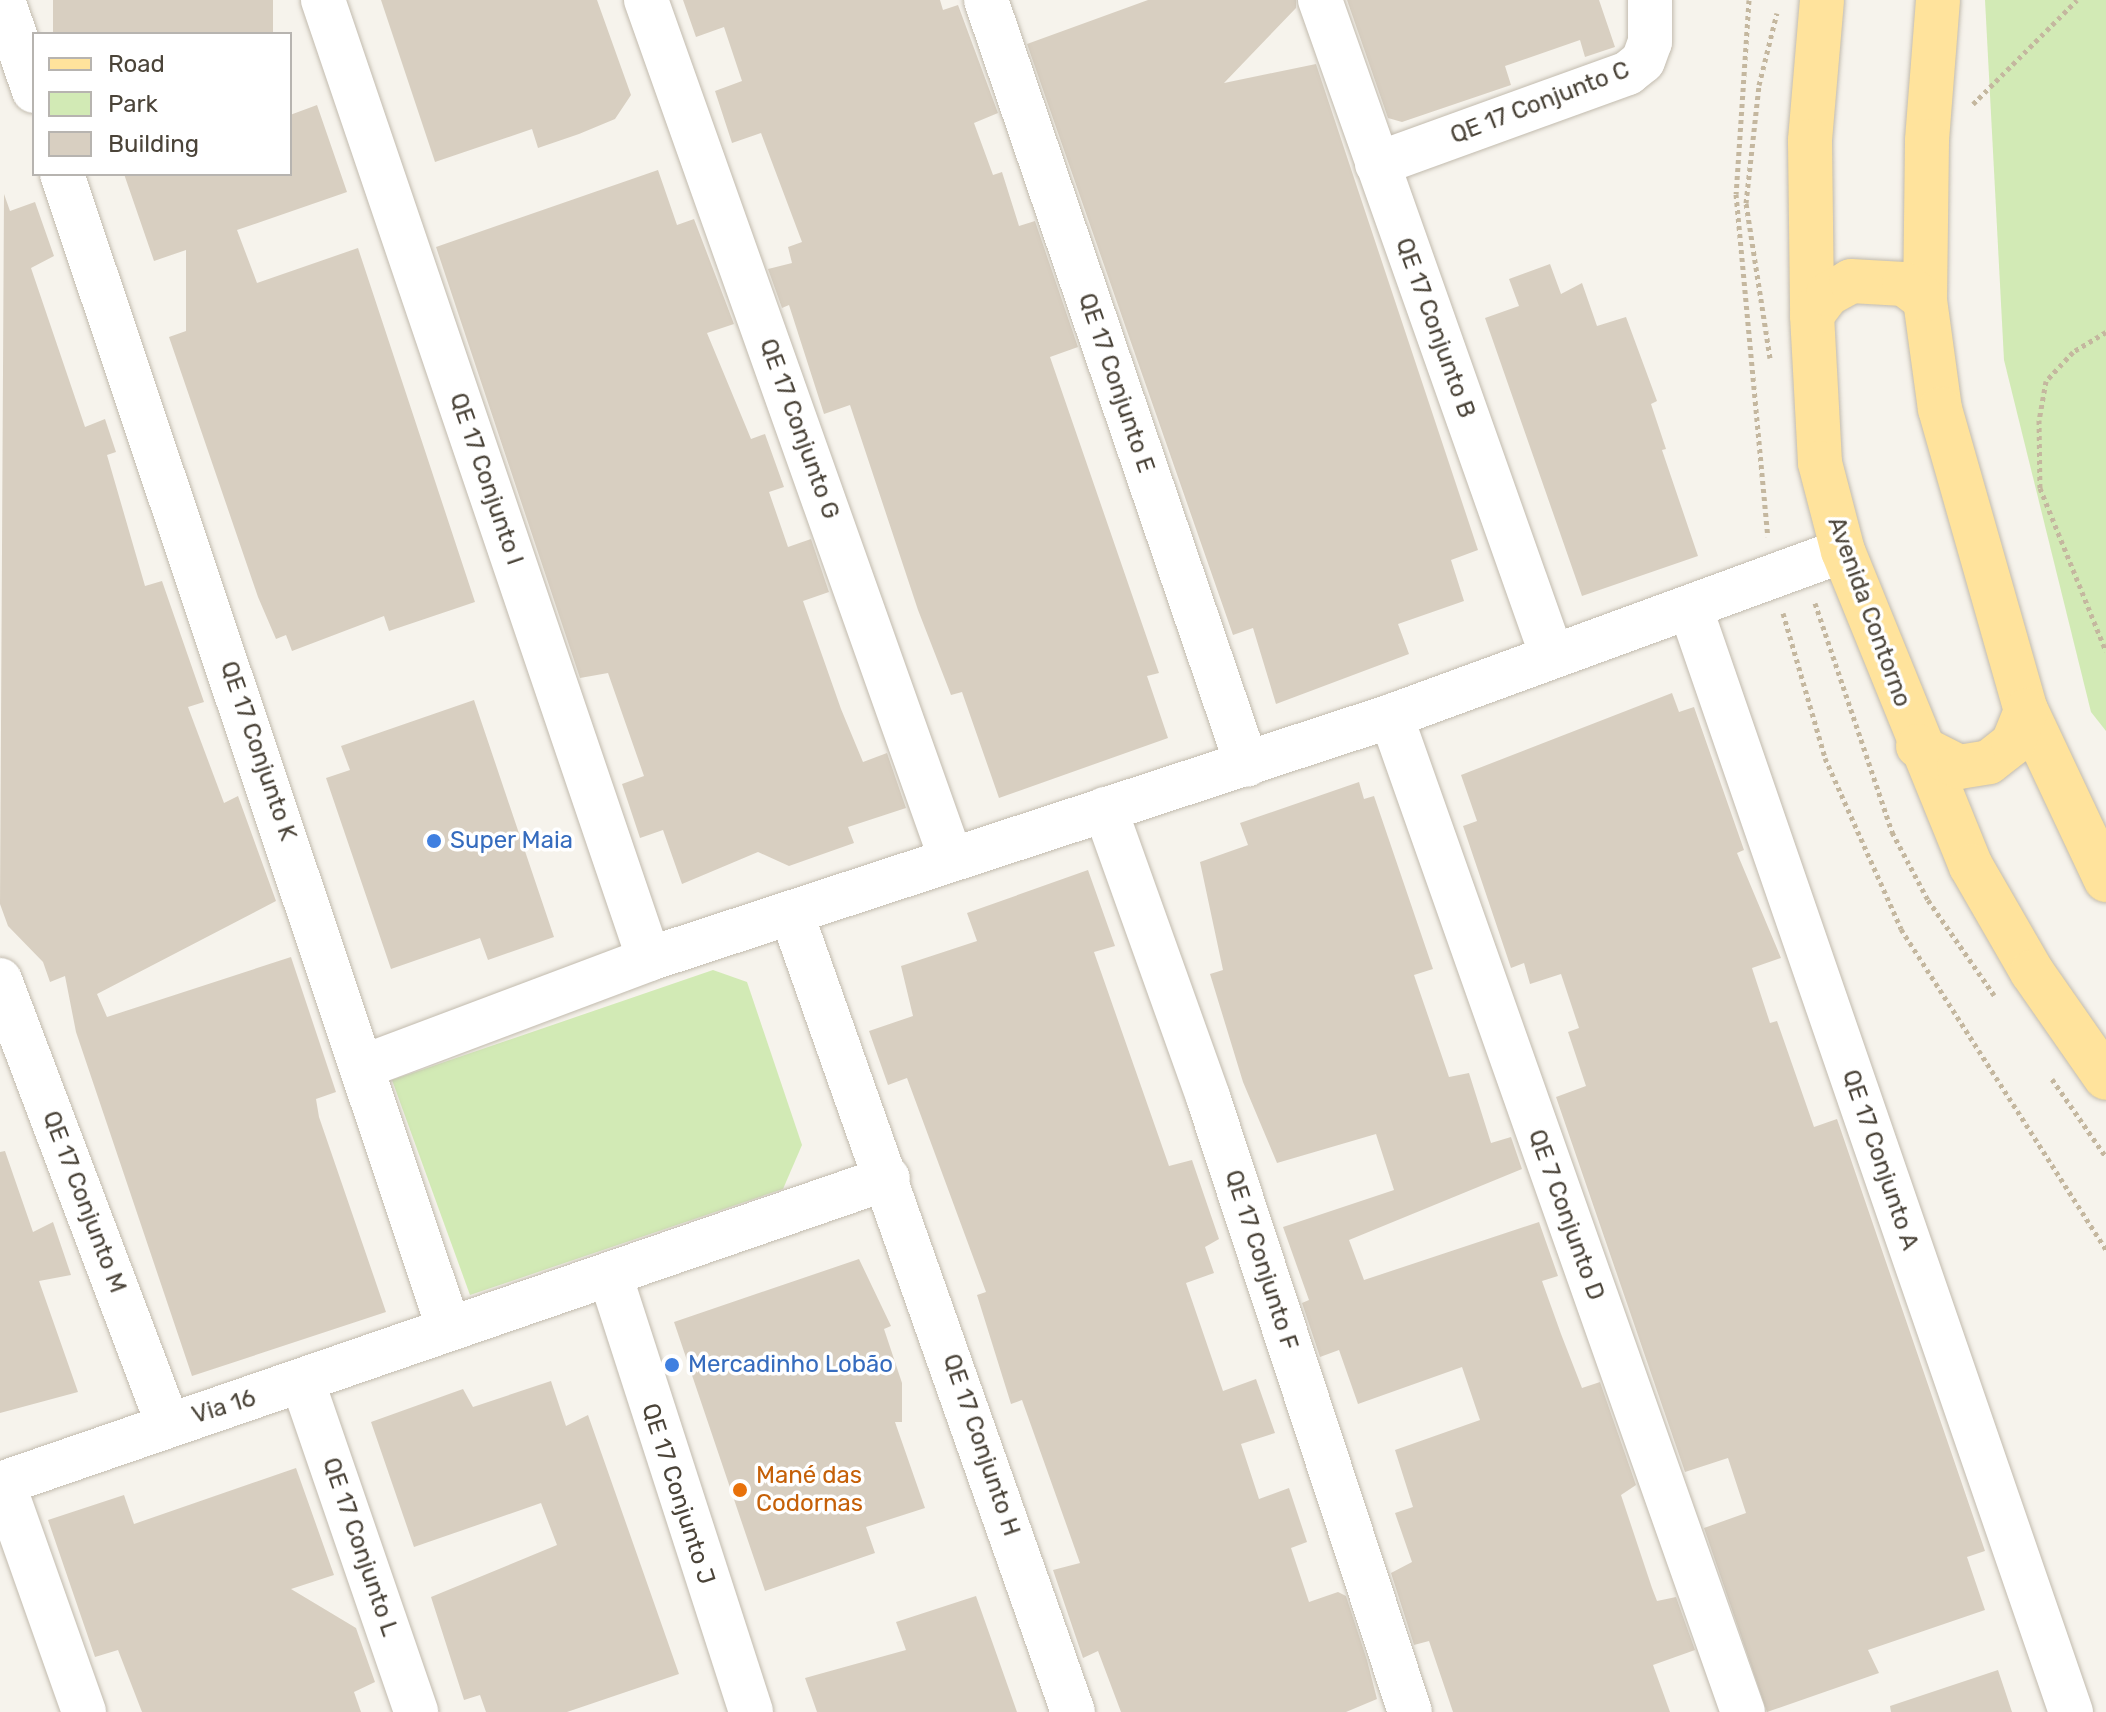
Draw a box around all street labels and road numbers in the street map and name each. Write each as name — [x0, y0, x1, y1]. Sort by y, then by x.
street label: QE 17 Conjunto C — [1446, 56, 1634, 150]
street label: QE 17 Conjunto B — [1389, 234, 1481, 422]
street label: QE 17 Conjunto E — [1072, 289, 1160, 477]
street label: QE 17 Conjunto G — [753, 335, 845, 523]
street label: QE 17 Conjunto I — [443, 389, 529, 569]
street label: Avenida Contorno — [1821, 513, 1917, 711]
street label: QE 17 Conjunto K — [214, 658, 302, 844]
street label: QE 17 Conjunto A — [1836, 1066, 1924, 1254]
street label: QE 17 Conjunto M — [36, 1107, 132, 1297]
street label: QE 7 Conjunto D — [1522, 1126, 1610, 1304]
street label: QE 17 Conjunto F — [1218, 1166, 1304, 1354]
street label: QE 17 Conjunto H — [936, 1350, 1026, 1540]
street label: Via 16 — [189, 1384, 259, 1430]
street label: QE 17 Conjunto J — [635, 1400, 721, 1588]
street label: QE 17 Conjunto L — [316, 1454, 404, 1640]

